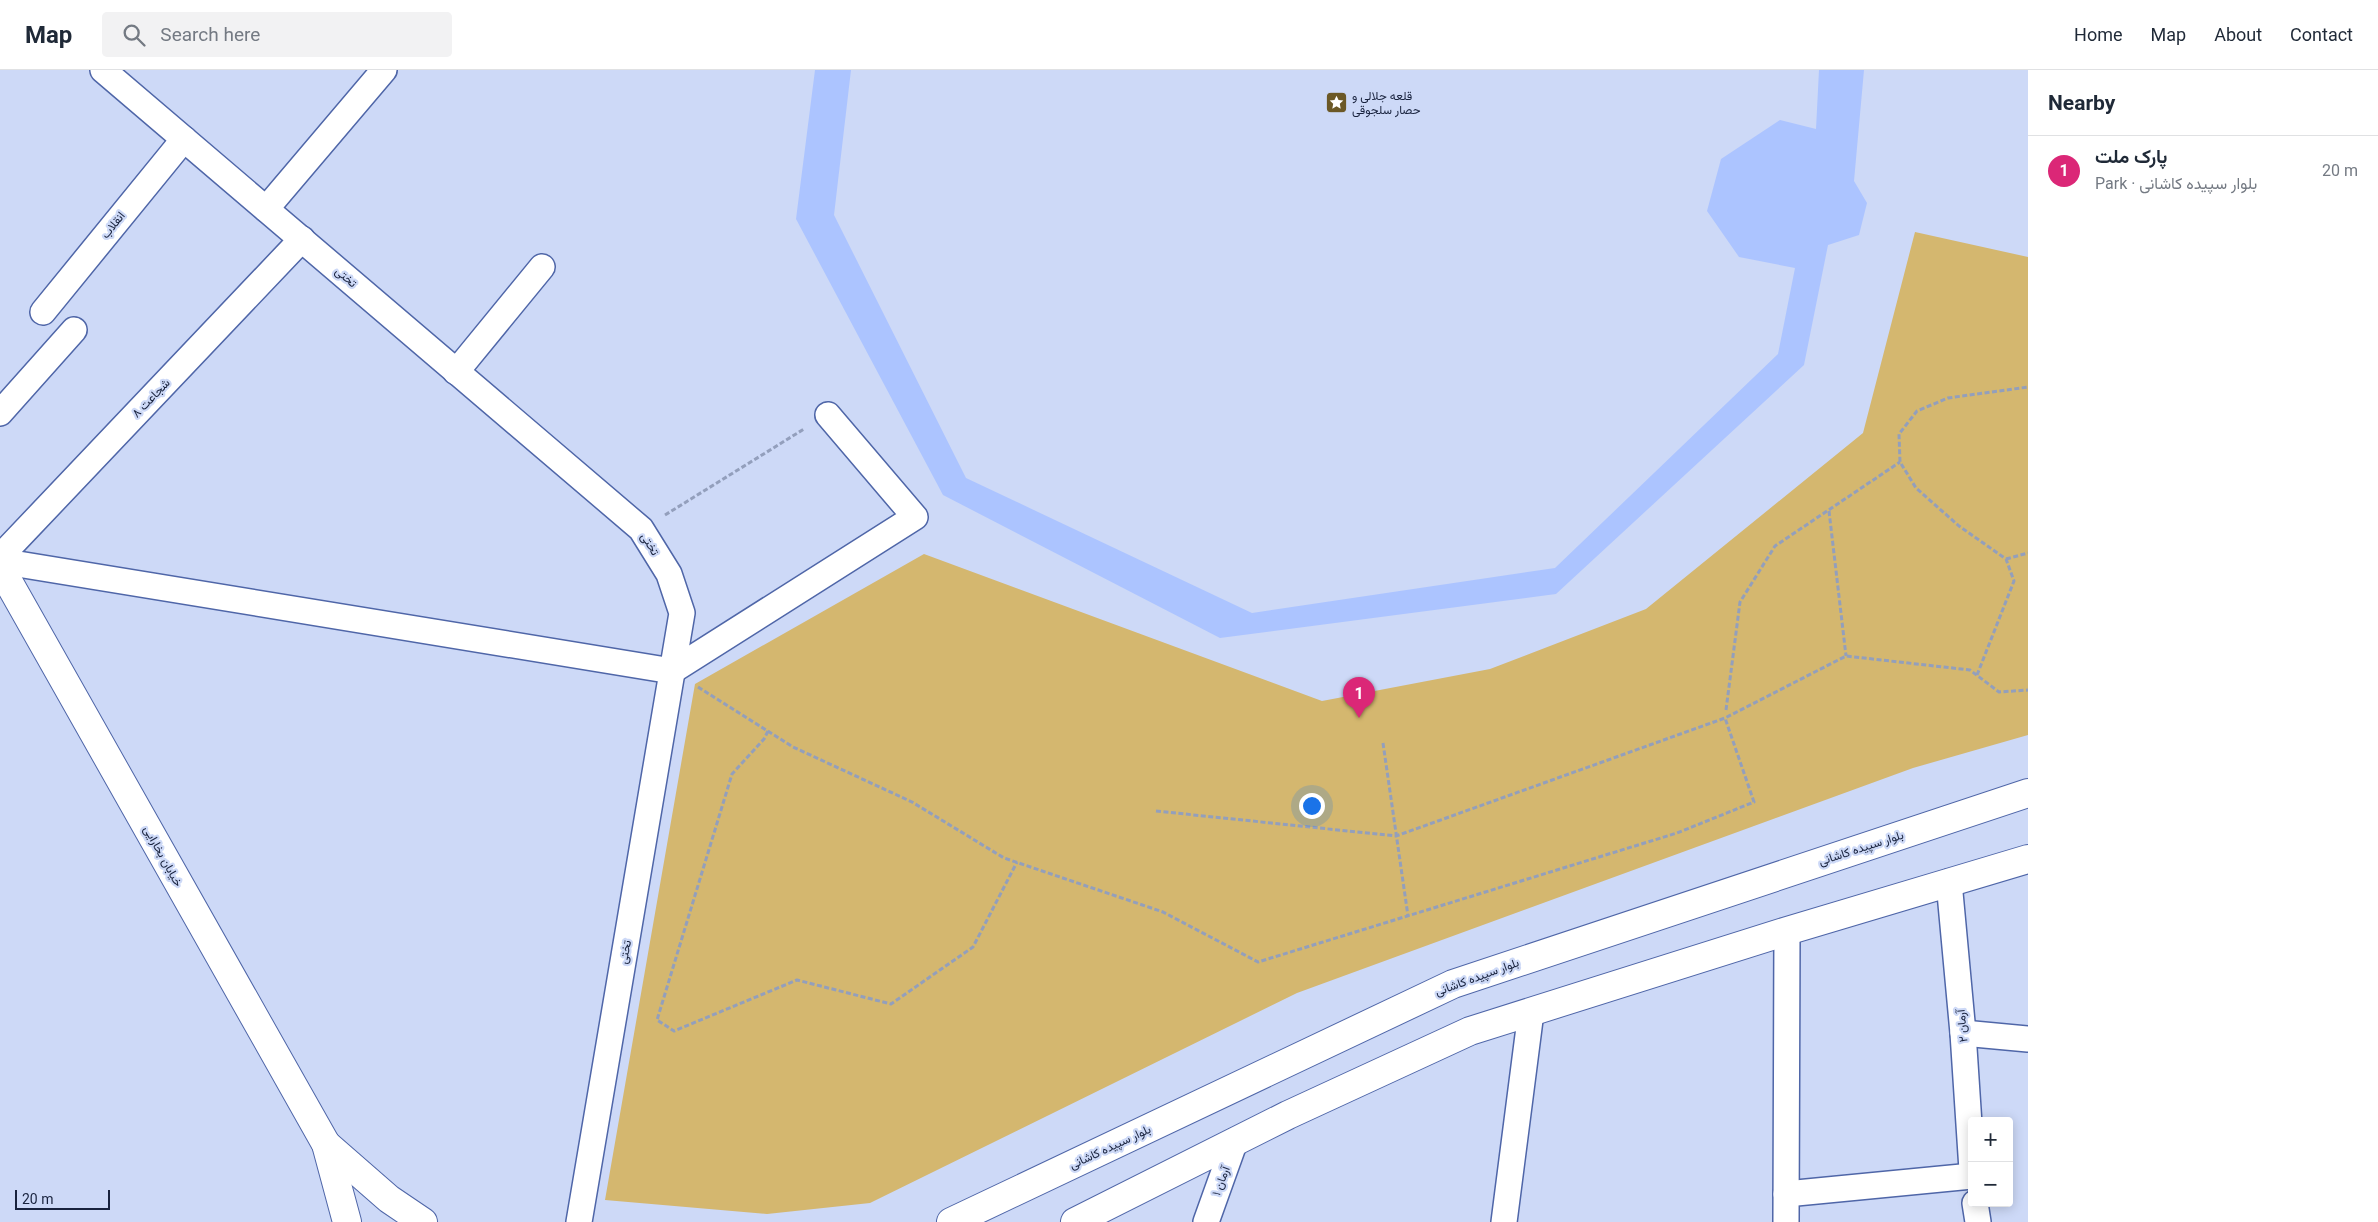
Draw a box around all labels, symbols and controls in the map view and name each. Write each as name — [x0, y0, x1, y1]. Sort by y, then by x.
search box — [102, 12, 452, 57]
text: Map — [25, 21, 72, 49]
icon: search — [120, 21, 148, 49]
text: Search here — [160, 23, 260, 46]
text: Home — [2074, 24, 2123, 45]
text: Map — [2151, 24, 2186, 45]
text: About — [2214, 24, 2262, 45]
text: Contact — [2290, 24, 2353, 45]
place label: قلعه جلالی و حصار سلجوقی — [1352, 89, 1421, 118]
place icon: قلعه جلالی و حصار سلجوقی — [1324, 91, 1348, 115]
text: Nearby — [2048, 91, 2115, 115]
text: پارک ملت — [2095, 145, 2167, 168]
text: 1 — [2059, 161, 2069, 180]
text: 20 m — [2322, 161, 2358, 180]
text: Park · بلوار سپیده کاشانی — [2095, 174, 2257, 193]
street label: انقلاب — [98, 209, 128, 241]
street label: تختی — [332, 264, 360, 291]
street label: شجاعت ۸ — [129, 376, 173, 420]
street label: تختی — [637, 530, 662, 559]
pin: 1 — [1343, 677, 1375, 718]
your location — [1299, 793, 1325, 819]
street label: خیابان بخارایی — [140, 823, 185, 889]
street label: بلوار سپیده کاشانی — [1817, 828, 1905, 869]
street label: تختی — [616, 939, 635, 965]
street label: بلوار سپیده کاشانی — [1433, 955, 1521, 1000]
street label: آرمان ۲ — [1953, 1008, 1971, 1043]
map controls — [1968, 1117, 2013, 1207]
button: + — [1968, 1117, 2013, 1162]
street label: بلوار سپیده کاشانی — [1067, 1122, 1153, 1173]
button: − — [1968, 1162, 2013, 1207]
street label: آرمان ۱ — [1209, 1163, 1234, 1198]
scale bar — [15, 1187, 110, 1210]
text: 20 m — [22, 1191, 54, 1207]

